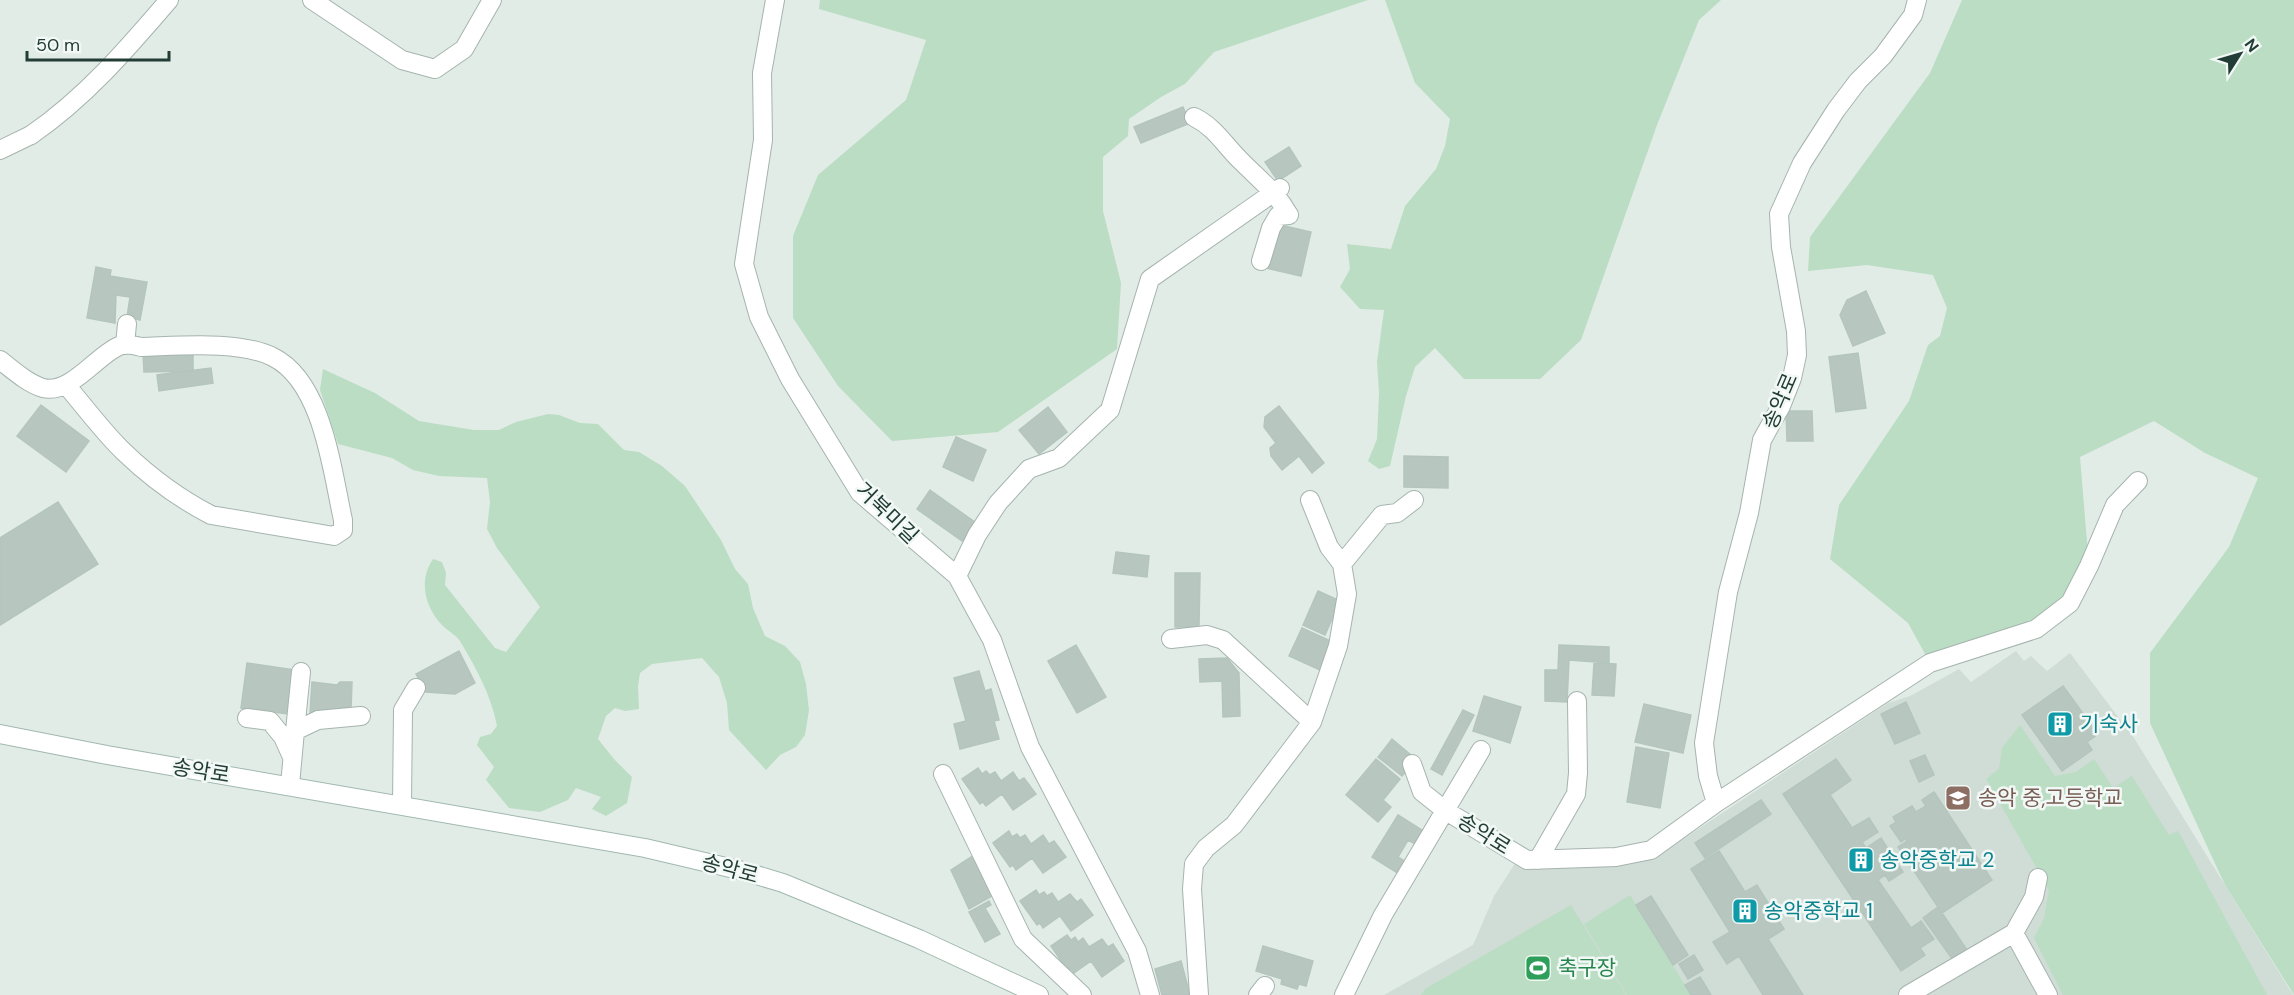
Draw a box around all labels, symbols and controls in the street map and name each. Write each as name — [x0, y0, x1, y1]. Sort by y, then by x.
scale bar — [27, 24, 170, 62]
north arrow — [2210, 24, 2270, 84]
text: 50 m — [36, 33, 80, 57]
text: N — [2240, 34, 2263, 56]
street label: 송악로 — [1756, 369, 1804, 433]
street label: 거북미길 — [849, 476, 925, 550]
building icon: 기숙사 — [2045, 709, 2075, 739]
place label: 기숙사 — [2080, 710, 2138, 738]
street label: 송악로 — [170, 753, 232, 789]
school or university icon: 송악 중,고등학교 — [1943, 783, 1973, 813]
place label: 송악 중,고등학교 — [1978, 784, 2123, 812]
street label: 송악로 — [1452, 807, 1516, 861]
building icon: 송악중학교 2 — [1846, 845, 1876, 875]
place label: 송악중학교 2 — [1880, 846, 1994, 874]
street label: 송악로 — [698, 848, 762, 890]
building icon: 송악중학교 1 — [1730, 896, 1760, 926]
place label: 송악중학교 1 — [1764, 897, 1873, 925]
sports icon: 축구장 — [1523, 953, 1553, 983]
place label: 축구장 — [1558, 954, 1616, 982]

